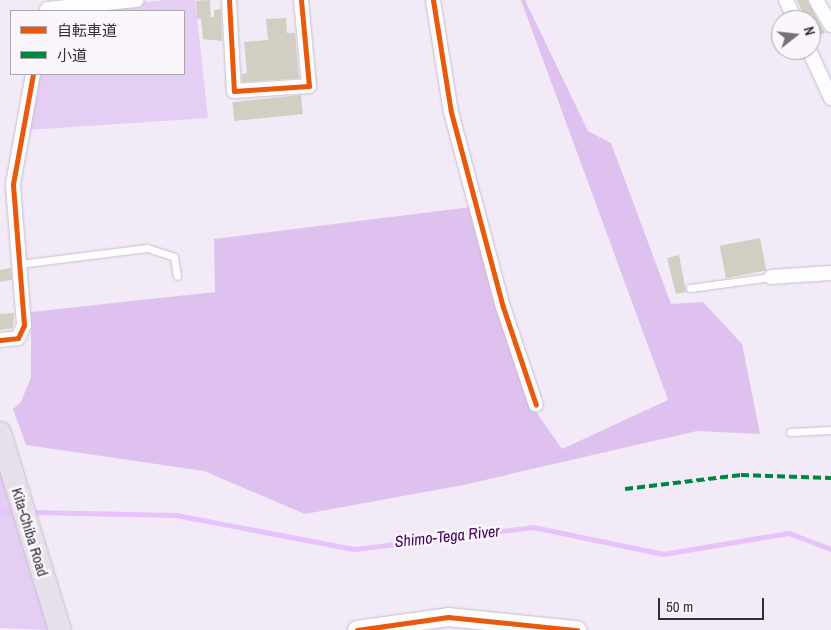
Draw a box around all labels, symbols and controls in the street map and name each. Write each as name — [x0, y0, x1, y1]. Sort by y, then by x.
legend — [10, 10, 185, 75]
north arrow — [771, 10, 821, 60]
text: 自転車道 — [57, 20, 117, 41]
text: N — [800, 25, 819, 38]
text: 小道 — [57, 45, 87, 66]
street label: Kita-Chiba Road — [8, 486, 52, 578]
water label: Shimo-Tega River — [394, 521, 500, 551]
scale bar — [661, 588, 767, 620]
text: 50 m — [666, 596, 693, 617]

